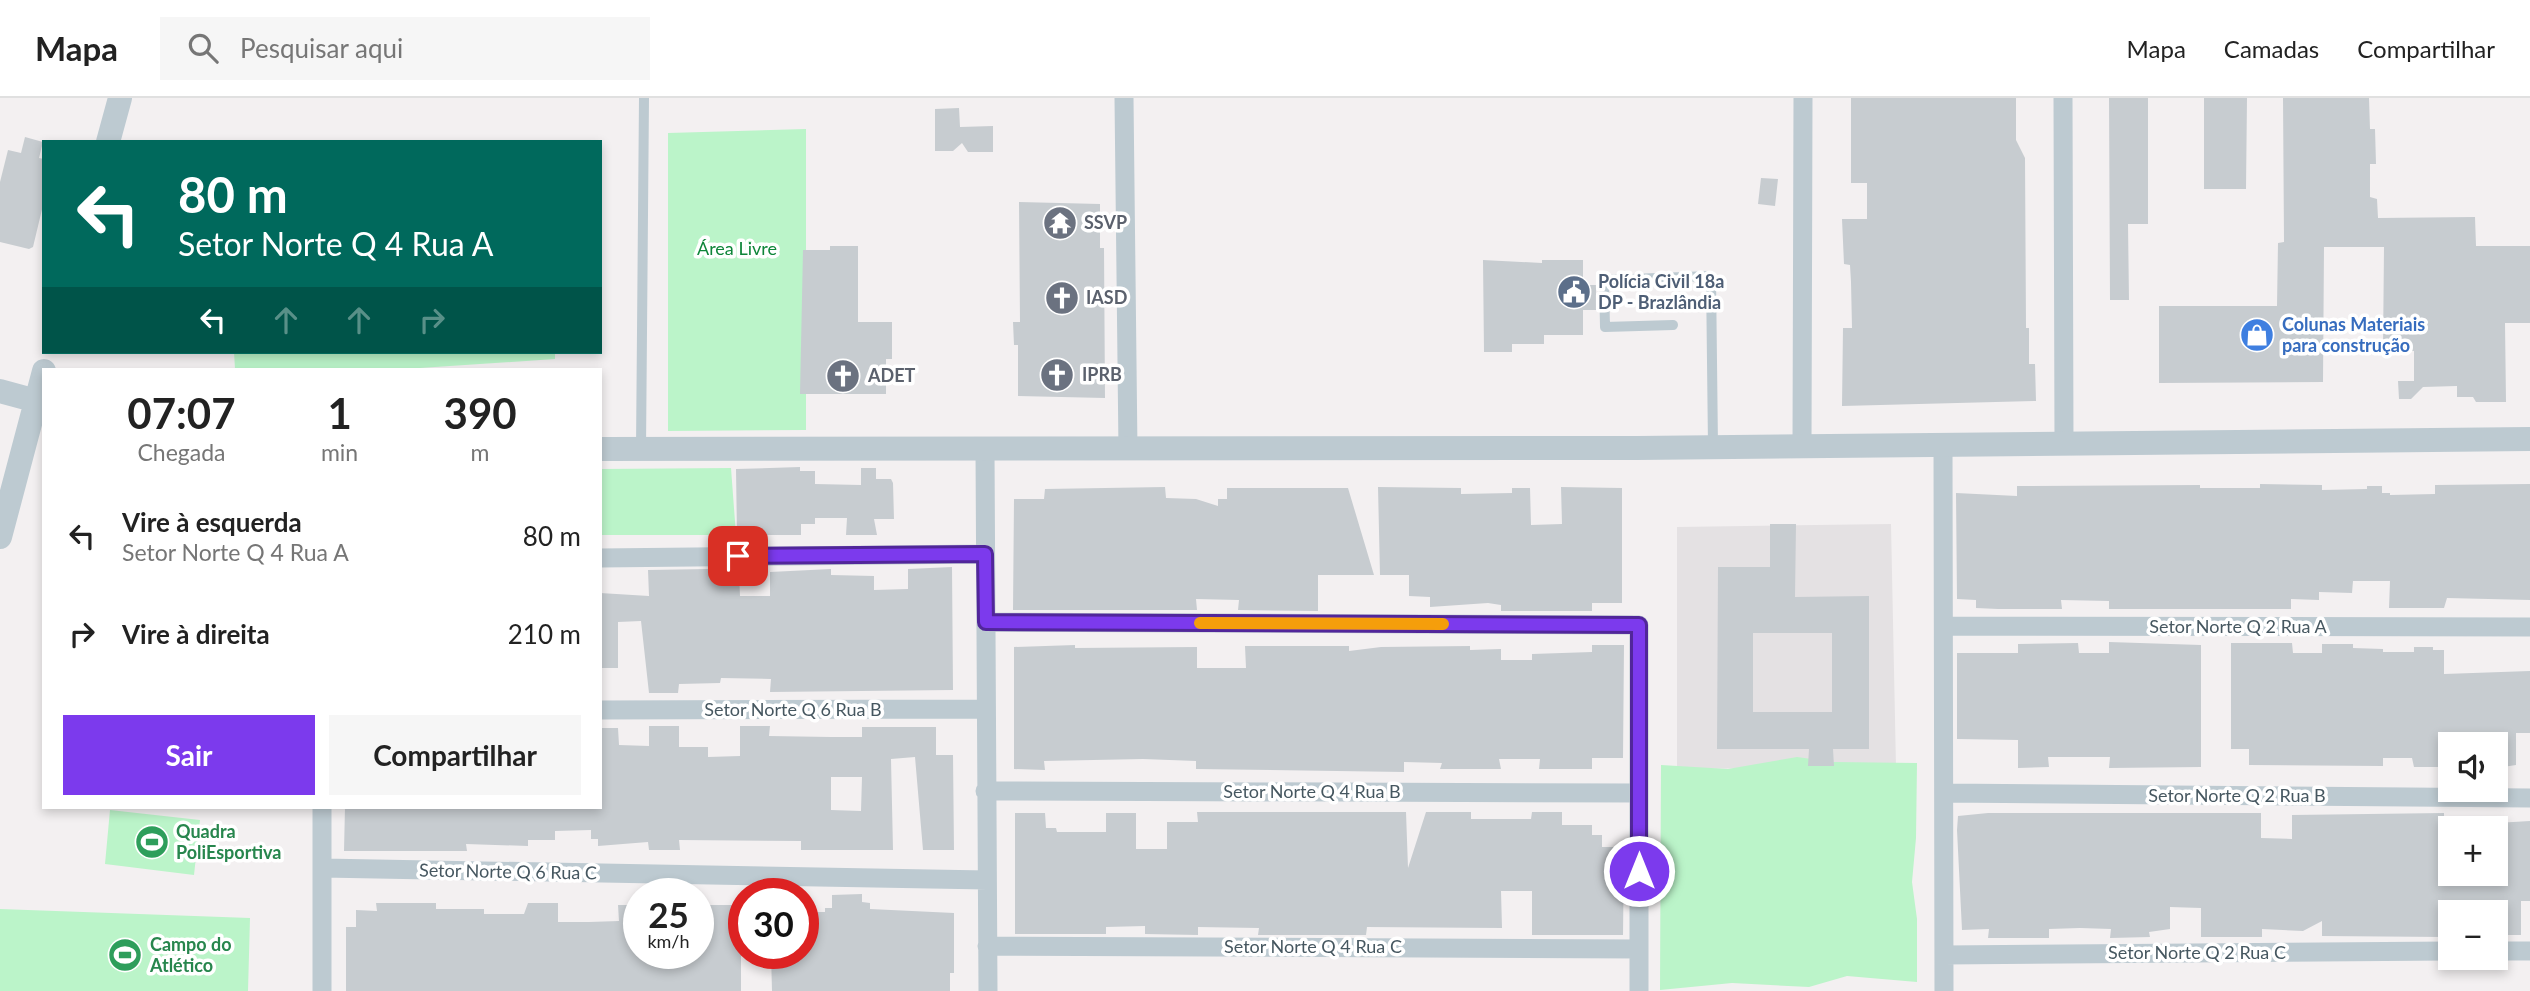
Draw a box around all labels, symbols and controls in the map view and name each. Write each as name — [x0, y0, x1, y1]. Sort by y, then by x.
search box — [160, 17, 650, 80]
text: Mapa — [35, 28, 118, 68]
icon: search — [184, 29, 222, 67]
text: Pesquisar aqui — [240, 32, 403, 64]
text: Mapa — [2127, 34, 2186, 63]
text: Camadas — [2224, 34, 2319, 63]
text: Compartilhar — [2357, 34, 2495, 63]
text: 80 m — [178, 165, 288, 223]
icon: left — [63, 168, 154, 259]
temple icon: SSVP — [1041, 204, 1079, 242]
place label: SSVP — [1084, 211, 1127, 233]
text: Setor Norte Q 4 Rua A — [178, 224, 493, 263]
park label: Área Livre — [697, 237, 777, 259]
place label: Polícia Civil 18a DP - Brazlândia — [1598, 270, 1724, 313]
public building icon: Polícia Civil 18a DP - Brazlândia — [1555, 273, 1593, 311]
church icon: IASD — [1043, 279, 1081, 317]
place label: IASD — [1086, 286, 1127, 308]
icon: left — [194, 301, 232, 339]
icon: ahead — [267, 301, 305, 339]
icon: ahead — [340, 301, 378, 339]
icon: right — [413, 301, 451, 339]
place label: Colunas Materiais para construção — [2282, 313, 2425, 356]
shop icon: Colunas Materiais para construção — [2238, 316, 2276, 354]
church icon: IPRB — [1038, 356, 1076, 394]
church icon: ADET — [824, 357, 862, 395]
place label: IPRB — [1082, 363, 1122, 385]
place label: ADET — [867, 364, 916, 386]
text: 07:07 — [127, 388, 236, 438]
text: 1 — [327, 388, 352, 438]
text: 390 — [444, 388, 517, 438]
text: Chegada — [137, 438, 225, 466]
text: min — [321, 438, 358, 466]
text: m — [471, 438, 490, 466]
text: Vire à esquerda — [122, 506, 302, 538]
icon: left — [63, 517, 101, 555]
text: 80 m — [523, 520, 581, 552]
pin — [708, 526, 768, 586]
icon: arrive — [719, 537, 757, 575]
text: Setor Norte Q 4 Rua A — [122, 538, 349, 566]
icon: right — [63, 615, 101, 653]
street label: Setor Norte Q 2 Rua A — [2149, 615, 2328, 637]
text: Vire à direita — [122, 618, 270, 650]
text: 210 m — [508, 618, 581, 650]
street label: Setor Norte Q 6 Rua B — [704, 698, 882, 720]
button: Sair — [63, 715, 315, 795]
button: Compartilhar — [329, 715, 581, 795]
map controls — [2438, 732, 2508, 970]
button: sound — [2438, 732, 2508, 802]
street label: Setor Norte Q 4 Rua B — [1223, 780, 1401, 802]
street label: Setor Norte Q 2 Rua B — [2148, 784, 2326, 806]
button: + — [2438, 816, 2508, 886]
place label: Quadra PoliEsportiva — [176, 820, 281, 863]
sports icon: Quadra PoliEsportiva — [133, 823, 171, 861]
position arrow — [1602, 834, 1676, 908]
street label: Setor Norte Q 6 Rua C — [419, 858, 597, 884]
speed limit sign: 30 — [728, 878, 819, 969]
text: 25 — [648, 893, 689, 935]
button: − — [2438, 900, 2508, 970]
text: km/h — [647, 930, 690, 952]
place label: Campo do Atlético — [149, 933, 232, 976]
street label: Setor Norte Q 4 Rua C — [1224, 935, 1402, 957]
sports icon: Campo do Atlético — [106, 936, 144, 974]
street label: Setor Norte Q 2 Rua C — [2108, 941, 2286, 963]

